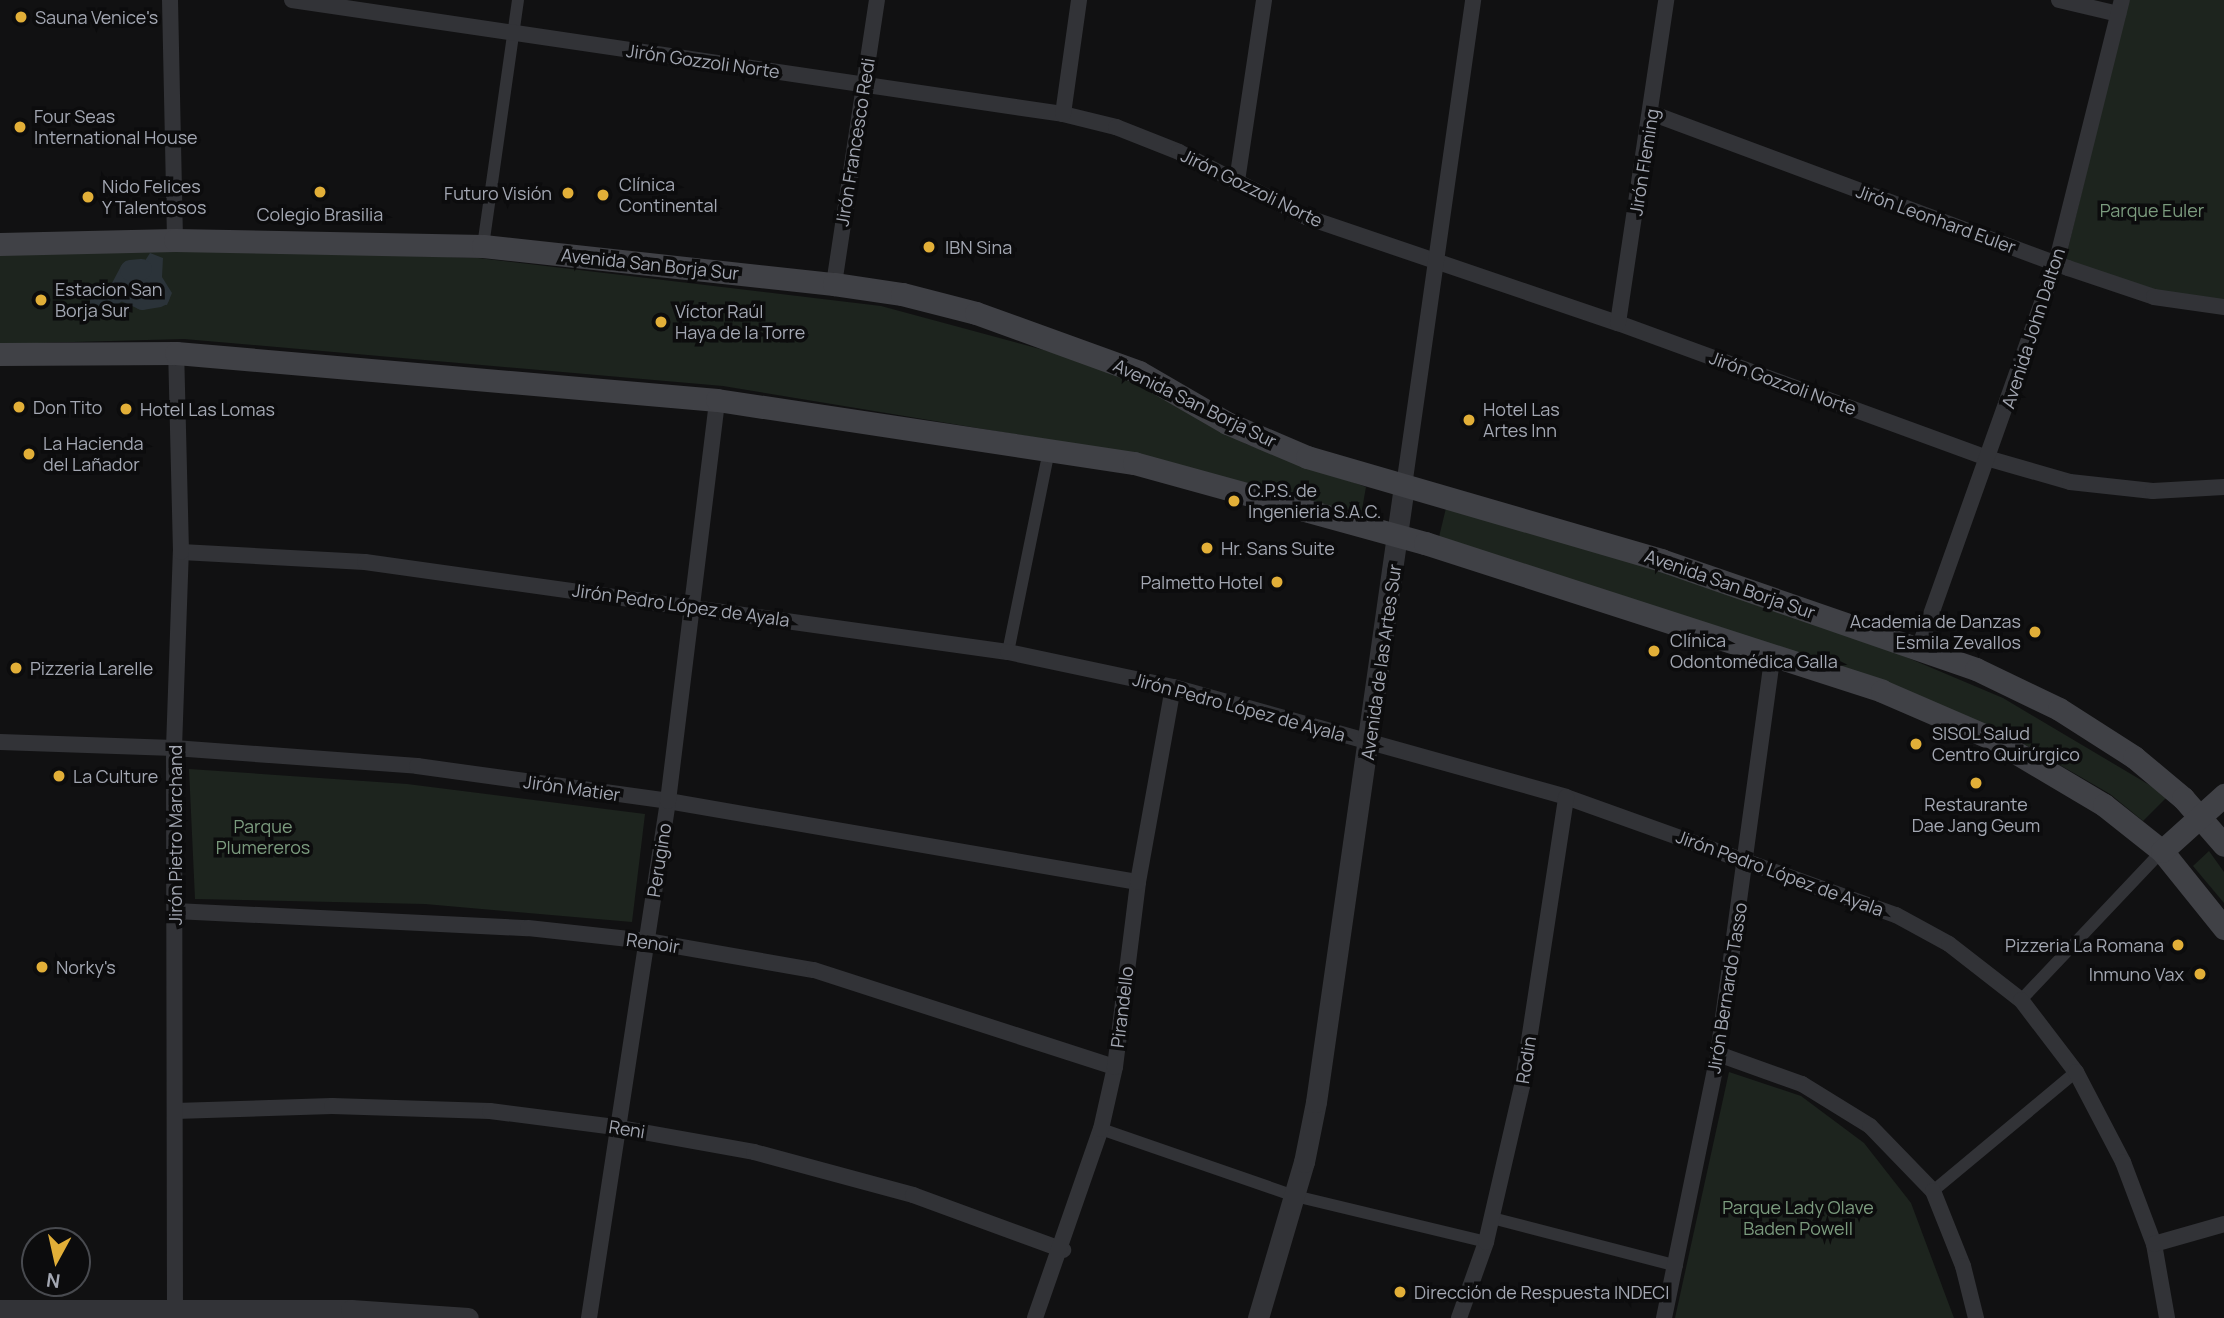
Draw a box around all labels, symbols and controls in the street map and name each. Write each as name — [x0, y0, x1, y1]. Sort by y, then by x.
place label: Sauna Venice's — [35, 6, 158, 28]
marker: Sauna Venice's — [13, 9, 29, 25]
street label: Jirón Gozzoli Norte — [625, 40, 781, 82]
street label: Jirón Francesco Redi — [831, 56, 879, 228]
place label: Four Seas International House — [34, 106, 198, 148]
street label: Jirón Fleming — [1625, 107, 1663, 217]
marker: Four Seas International House — [12, 119, 28, 135]
street label: Jirón Gozzoli Norte — [1178, 144, 1326, 232]
place label: Clínica Continental — [619, 174, 718, 216]
place label: Nido Felices Y Talentosos — [102, 176, 207, 218]
street label: Jirón Leonhard Euler — [1853, 180, 2019, 258]
place label: Futuro Visión — [444, 182, 552, 204]
marker: Futuro Visión — [558, 183, 578, 203]
marker: Colegio Brasilia — [312, 184, 328, 200]
marker: Clínica Continental — [593, 185, 613, 205]
marker: Nido Felices Y Talentosos — [80, 189, 96, 205]
park label: Parque Euler — [2100, 199, 2204, 221]
place label: Colegio Brasilia — [257, 203, 383, 225]
place label: IBN Sina — [945, 236, 1012, 258]
marker: IBN Sina — [919, 237, 939, 257]
street label: Avenida San Borja Sur — [560, 244, 740, 284]
street label: Avenida John Dalton — [1997, 245, 2069, 411]
place label: Estacion San Borja Sur — [55, 279, 163, 322]
marker: Estacion San Borja Sur — [33, 292, 49, 308]
place label: Víctor Raúl Haya de la Torre — [675, 301, 805, 344]
marker: Víctor Raúl Haya de la Torre — [653, 314, 669, 330]
street label: Jirón Gozzoli Norte — [1707, 346, 1859, 420]
street label: Avenida San Borja Sur — [1110, 354, 1280, 452]
place label: Don Tito — [33, 396, 102, 418]
place label: Hotel Las Lomas — [140, 398, 275, 420]
marker: Don Tito — [11, 399, 27, 415]
place label: Hotel Las Artes Inn — [1483, 399, 1560, 442]
marker: Hotel Las Lomas — [118, 401, 134, 417]
marker: Hotel Las Artes Inn — [1461, 412, 1477, 428]
place label: La Hacienda del Lañador — [43, 433, 144, 476]
marker: La Hacienda del Lañador — [21, 446, 37, 462]
place label: C.P.S. de Ingenieria S.A.C. — [1248, 480, 1381, 522]
marker: C.P.S. de Ingenieria S.A.C. — [1226, 493, 1242, 509]
place label: Hr. Sans Suite — [1221, 537, 1335, 559]
marker: Hr. Sans Suite — [1199, 540, 1215, 556]
street label: Avenida San Borja Sur — [1642, 545, 1818, 623]
street label: Avenida de las Artes Sur — [1357, 563, 1405, 761]
place label: Palmetto Hotel — [1140, 571, 1263, 593]
marker: Palmetto Hotel — [1269, 574, 1285, 590]
street label: Jirón Pedro López de Ayala — [571, 579, 791, 631]
place label: Academia de Danzas Esmila Zevallos — [1850, 611, 2021, 654]
marker: Academia de Danzas Esmila Zevallos — [2027, 624, 2043, 640]
place label: Clínica Odontomédica Galla — [1670, 630, 1838, 672]
marker: Clínica Odontomédica Galla — [1644, 641, 1664, 661]
place label: Pizzeria Larelle — [30, 657, 153, 679]
marker: Pizzeria Larelle — [8, 660, 24, 676]
street label: Jirón Pedro López de Ayala — [1130, 668, 1348, 746]
place label: SISOL Salud Centro Quirúrgico — [1932, 723, 2080, 766]
marker: SISOL Salud Centro Quirúrgico — [1906, 734, 1926, 754]
street label: Jirón Pietro Marchand — [164, 745, 186, 925]
place label: La Culture — [73, 765, 158, 787]
marker: La Culture — [51, 768, 67, 784]
street label: Jirón Matier — [522, 771, 622, 805]
marker: Restaurante Dae Jang Geum — [1968, 775, 1984, 791]
place label: Restaurante Dae Jang Geum — [1912, 794, 2040, 836]
park label: Parque Plumereros — [216, 816, 310, 858]
street label: Perugino — [642, 821, 676, 899]
street label: Jirón Pedro López de Ayala — [1673, 825, 1887, 921]
street label: Jirón Bernardo Tasso — [1703, 901, 1751, 1075]
street label: Renoir — [625, 929, 681, 957]
place label: Pizzeria La Romana — [2005, 934, 2164, 956]
marker: Pizzeria La Romana — [2170, 937, 2186, 953]
place label: Norky's — [56, 956, 116, 978]
marker: Norky's — [34, 959, 50, 975]
place label: Inmuno Vax — [2089, 963, 2184, 985]
marker: Inmuno Vax — [2190, 964, 2210, 984]
street label: Pirandello — [1106, 965, 1138, 1049]
street label: Rodin — [1512, 1035, 1540, 1085]
street label: Reni — [607, 1115, 647, 1143]
park label: Parque Lady Olave Baden Powell — [1722, 1197, 1874, 1240]
north arrow — [21, 1227, 91, 1297]
text: N — [45, 1267, 62, 1295]
place label: Dirección de Respuesta INDECI — [1414, 1281, 1669, 1303]
marker: Dirección de Respuesta INDECI — [1392, 1284, 1408, 1300]

